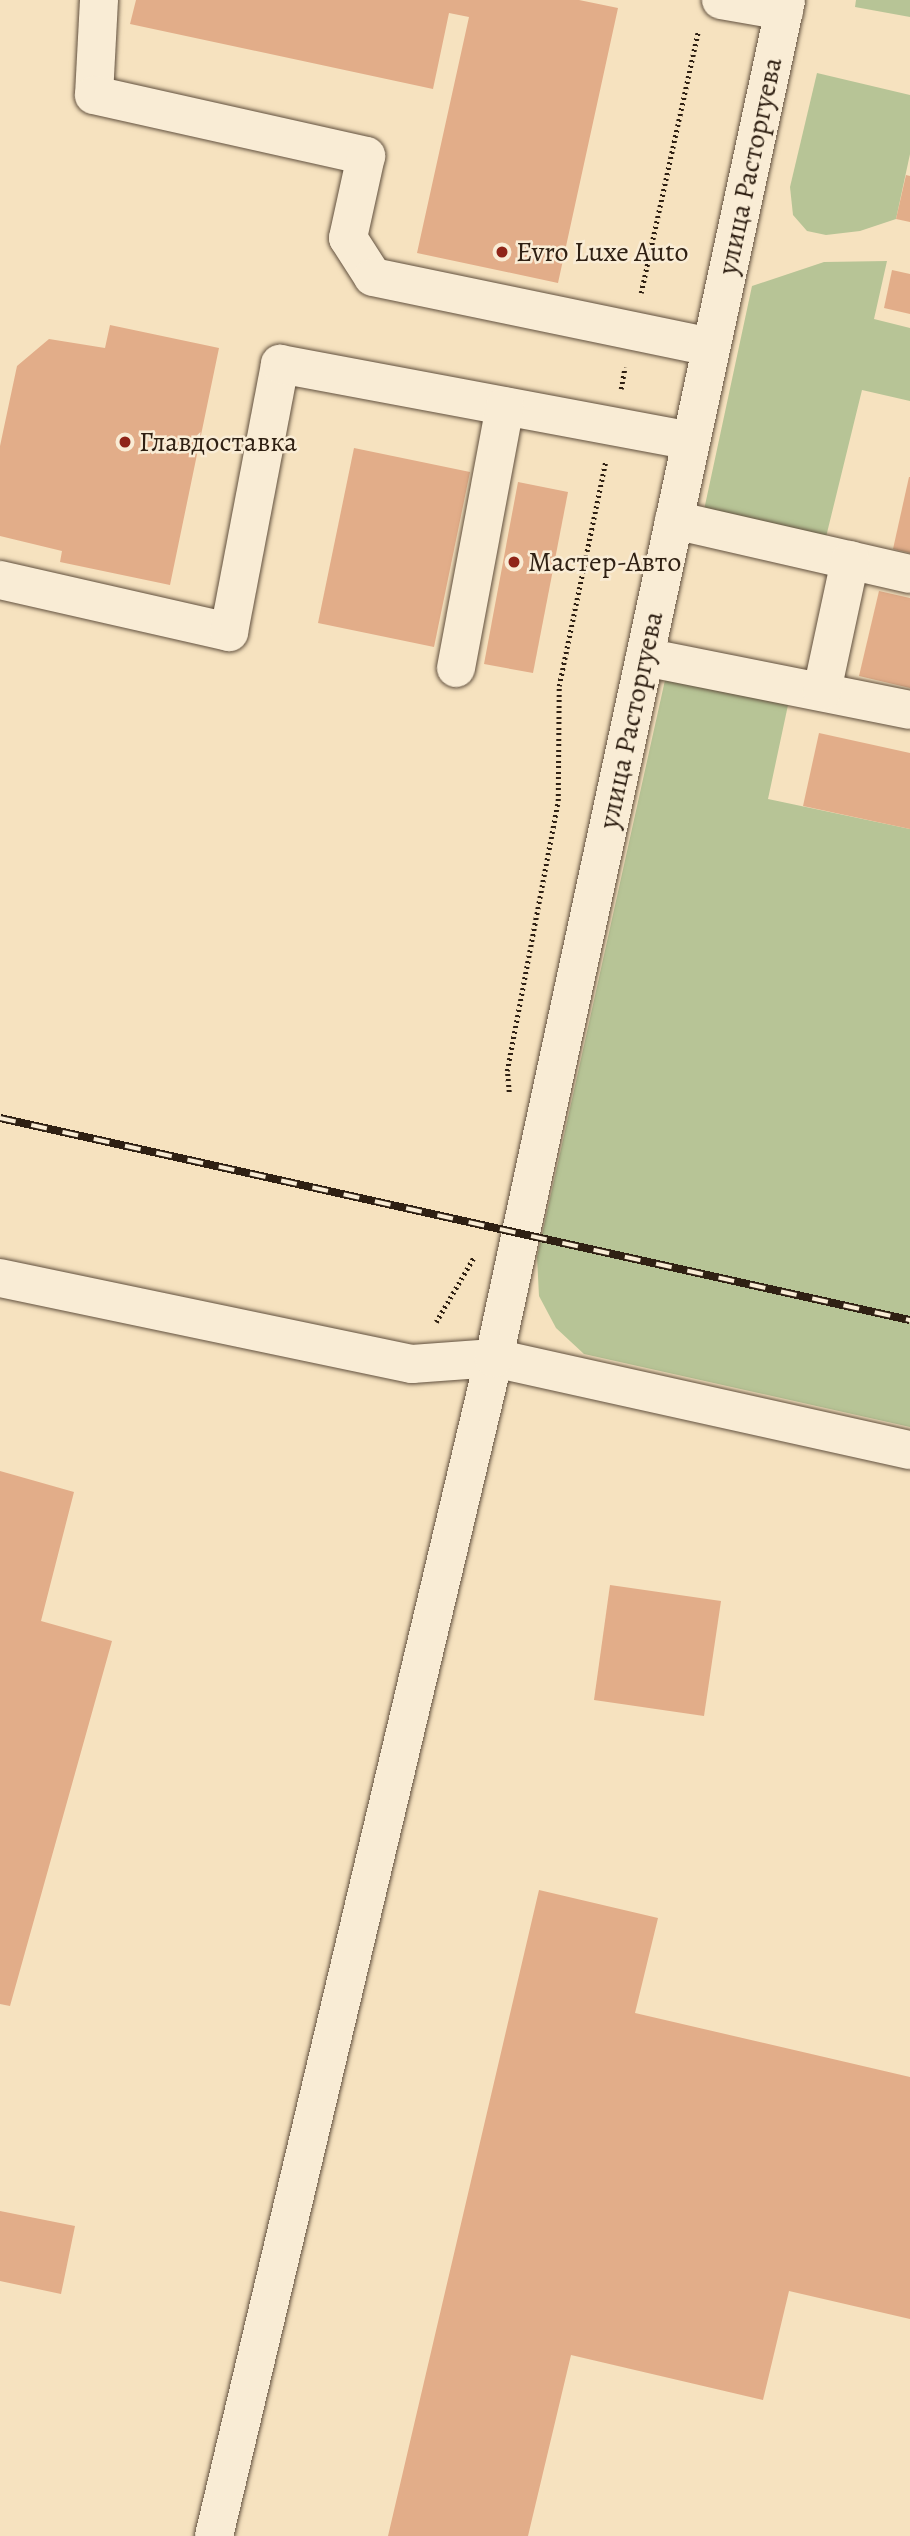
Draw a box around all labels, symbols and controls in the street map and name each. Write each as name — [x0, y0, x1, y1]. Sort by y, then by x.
street label: улица Расторгуева — [711, 54, 789, 278]
place label: Evro Luxe Auto — [516, 235, 688, 269]
marker: Evro Luxe Auto — [494, 244, 510, 260]
place label: Главдоставка — [139, 425, 297, 459]
marker: Главдоставка — [117, 434, 133, 450]
place label: Мастер-Авто — [528, 545, 681, 579]
marker: Мастер-Авто — [506, 554, 522, 570]
street label: улица Расторгуева — [592, 608, 670, 832]

